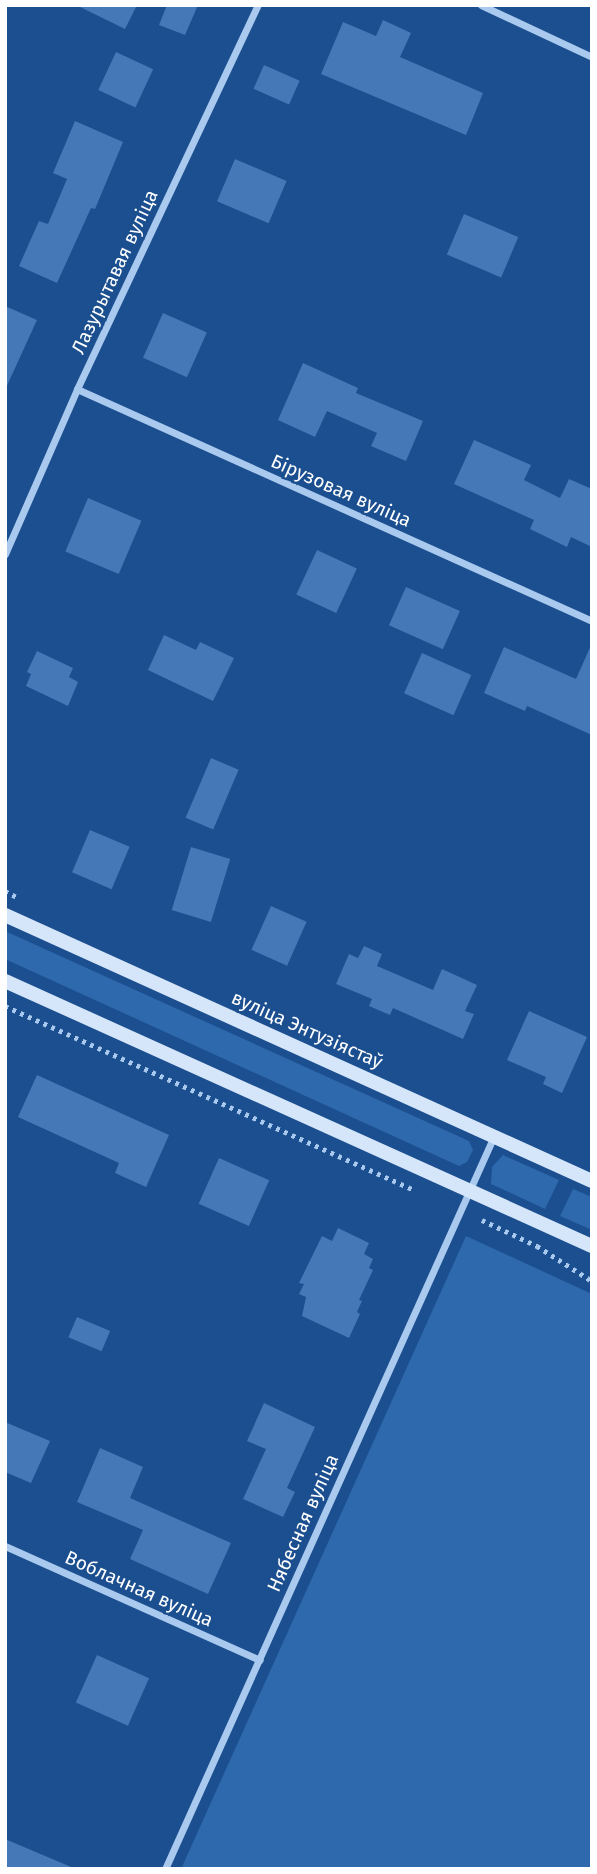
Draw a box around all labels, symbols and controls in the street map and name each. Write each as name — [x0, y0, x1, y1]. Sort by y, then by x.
street label: Лазурытавая вуліца — [67, 186, 163, 358]
street label: Бірузовая вуліца — [267, 450, 415, 532]
street label: вуліца Энтузіястаў — [228, 986, 386, 1074]
street label: Нябесная вуліца — [262, 1451, 344, 1595]
street label: Воблачная вуліца — [61, 1546, 217, 1632]

